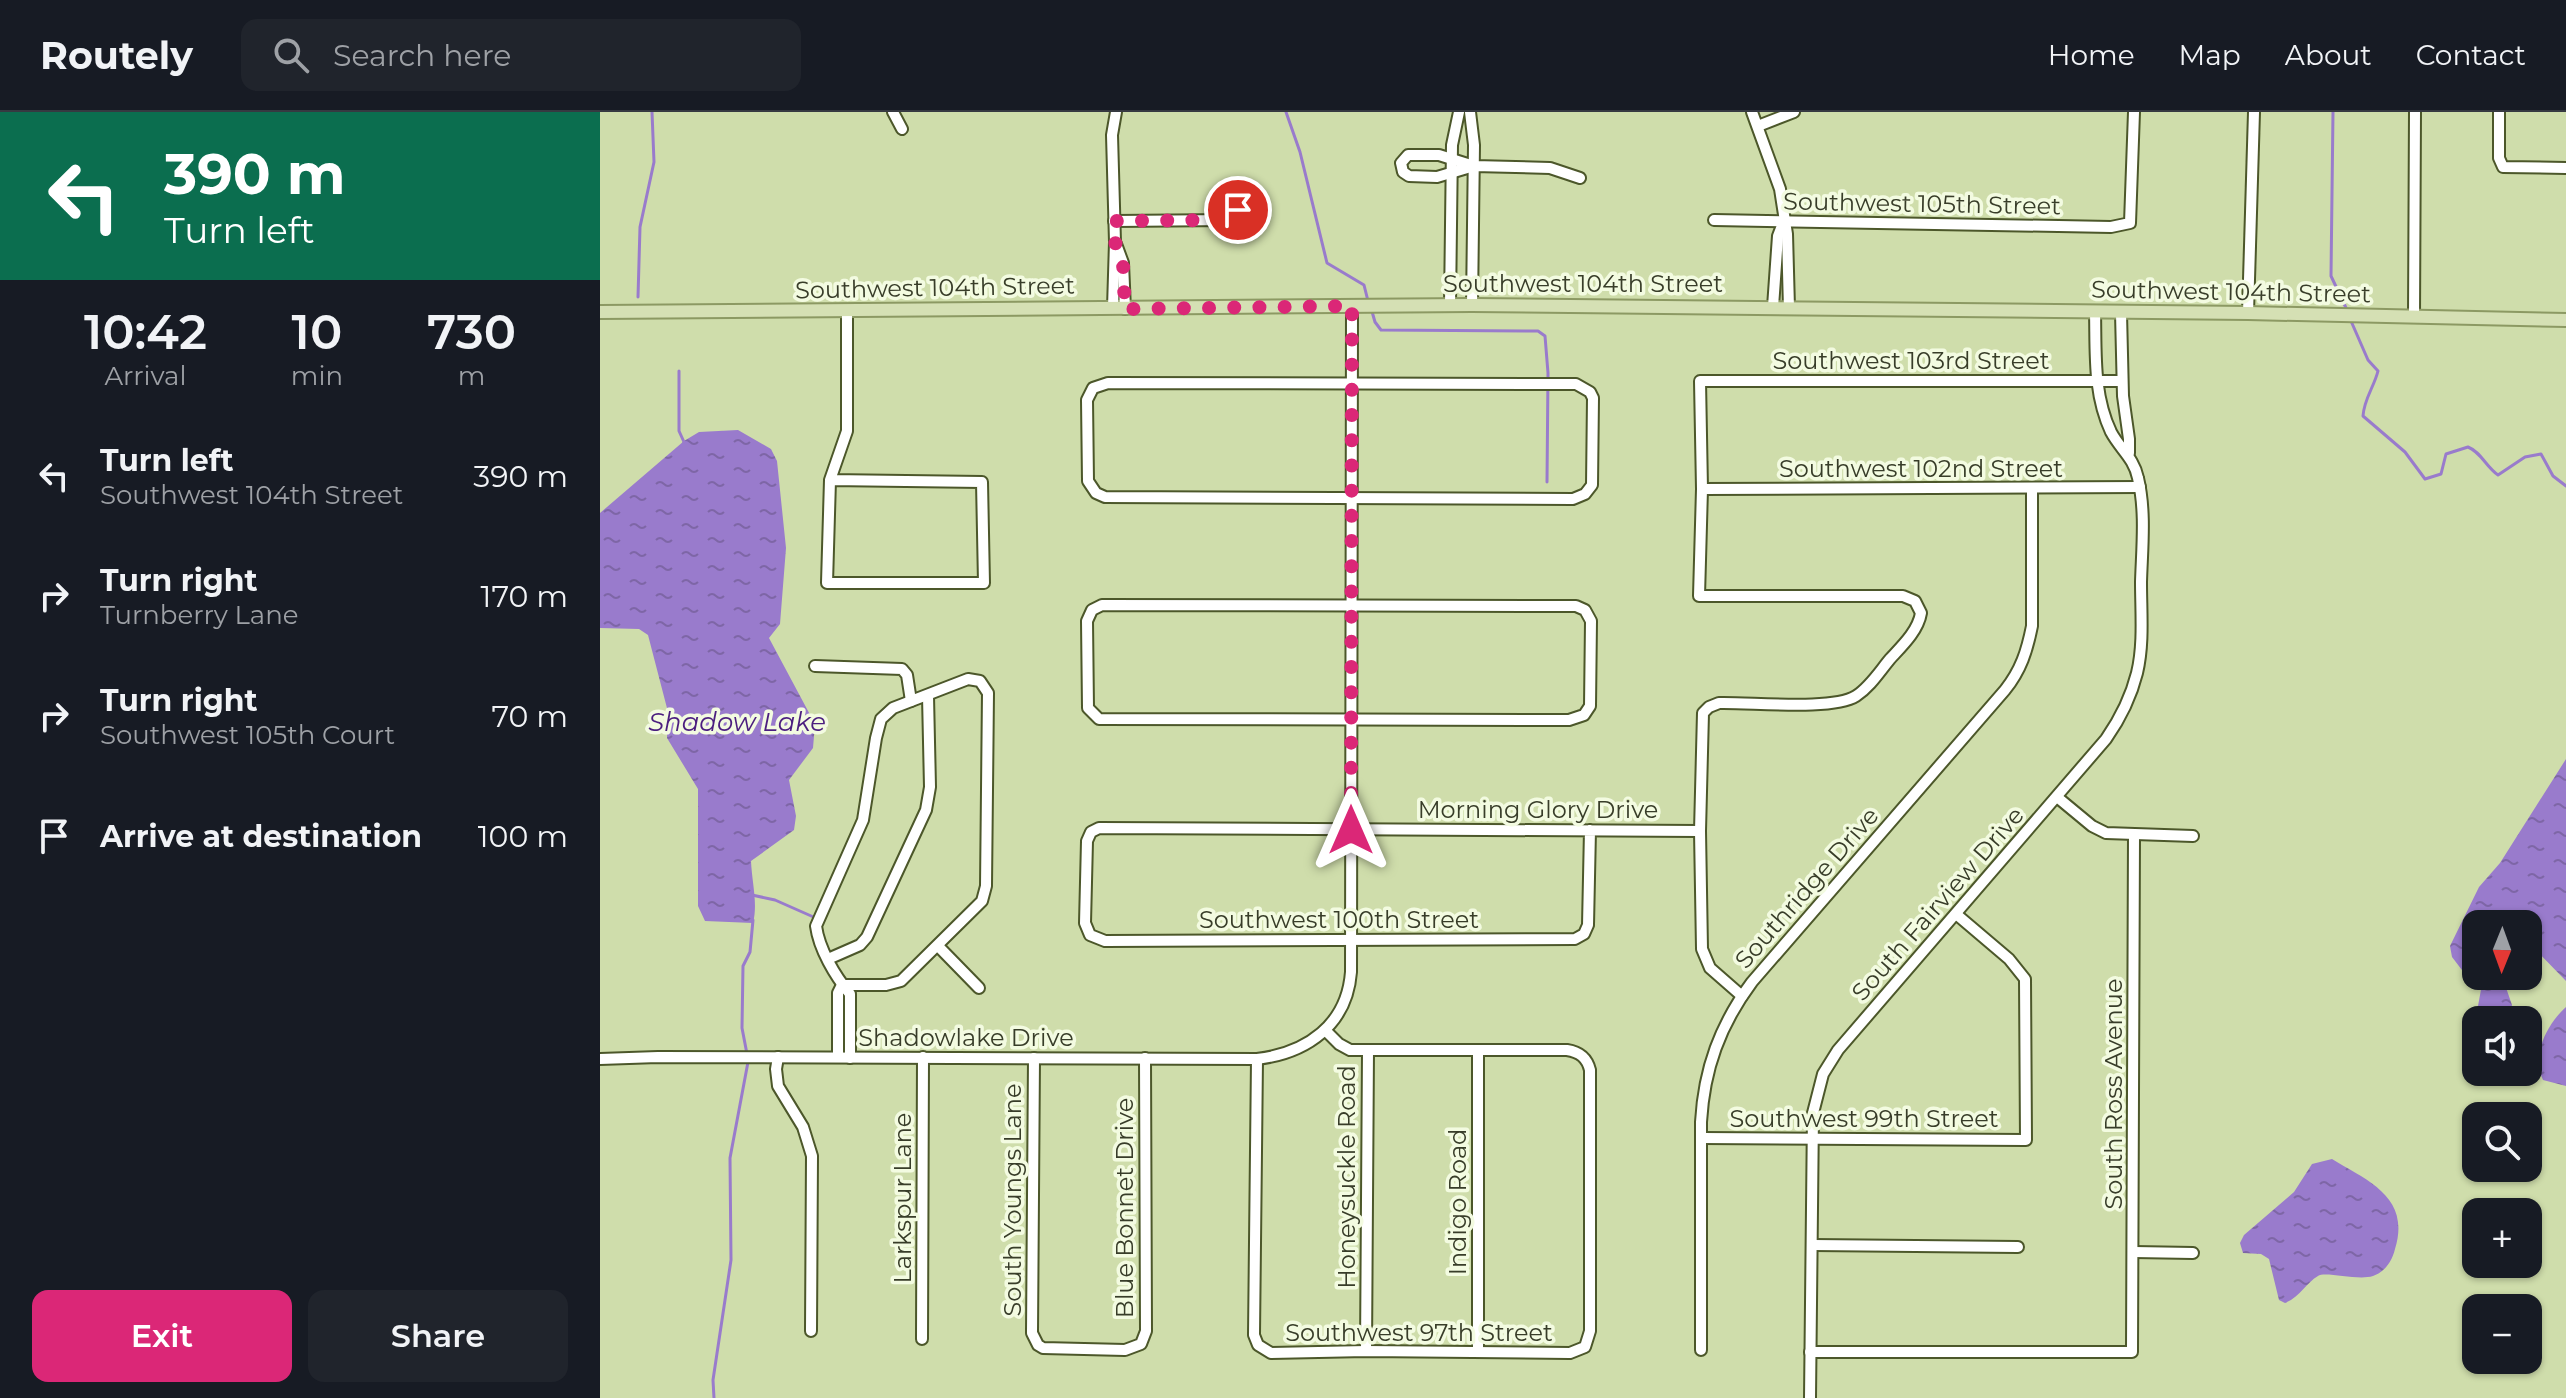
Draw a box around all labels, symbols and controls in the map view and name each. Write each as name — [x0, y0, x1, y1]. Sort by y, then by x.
search box — [241, 19, 801, 91]
text: Routely — [40, 32, 193, 79]
icon: search — [269, 33, 313, 77]
text: Search here — [333, 37, 511, 74]
text: Home — [2048, 38, 2135, 72]
text: Map — [2179, 38, 2241, 72]
text: About — [2285, 38, 2372, 72]
text: Contact — [2416, 38, 2526, 72]
text: 390 m — [164, 140, 345, 208]
icon: left — [32, 144, 136, 248]
pin — [1204, 176, 1272, 244]
street label: Southwest 105th Street — [1783, 187, 2061, 220]
icon: arrive — [1216, 188, 1260, 232]
text: Turn left — [164, 208, 315, 252]
street label: Southwest 104th Street — [1443, 269, 1723, 298]
street label: Southwest 104th Street — [795, 271, 1075, 304]
street label: Southwest 104th Street — [2091, 275, 2371, 308]
text: 10:42 — [84, 303, 207, 361]
text: 10 — [292, 303, 342, 361]
text: 730 — [427, 303, 516, 361]
street label: Southwest 103rd Street — [1773, 346, 2050, 375]
text: Arrival — [104, 360, 186, 392]
text: min — [291, 360, 343, 392]
text: m — [458, 360, 485, 392]
text: Turn left — [100, 442, 233, 479]
icon: left — [32, 454, 76, 498]
street label: Southwest 102nd Street — [1779, 454, 2063, 483]
text: 390 m — [473, 458, 568, 495]
text: Southwest 104th Street — [100, 479, 403, 511]
text: Turn right — [100, 562, 257, 599]
icon: right — [32, 574, 76, 618]
text: 170 m — [481, 578, 568, 615]
text: Turnberry Lane — [100, 599, 299, 631]
text: Turn right — [100, 682, 257, 719]
icon: right — [32, 694, 76, 738]
text: 70 m — [491, 698, 568, 735]
water label: Shadow Lake — [648, 706, 826, 738]
text: Southwest 105th Court — [100, 719, 395, 751]
position arrow — [1309, 788, 1393, 872]
street label: Morning Glory Drive — [1418, 795, 1658, 824]
street label: Southridge Drive — [1729, 801, 1885, 974]
street label: South Fairview Drive — [1846, 801, 2030, 1007]
icon: arrive — [32, 814, 76, 858]
text: Arrive at destination — [100, 818, 422, 855]
text: 100 m — [478, 818, 568, 855]
street label: Southwest 100th Street — [1199, 905, 1479, 934]
north arrow — [2462, 910, 2542, 990]
map controls — [2462, 910, 2542, 1374]
street label: South Ross Avenue — [2099, 979, 2128, 1209]
button: sound — [2462, 1006, 2542, 1086]
street label: Shadowlake Drive — [858, 1023, 1074, 1052]
street label: Honeysuckle Road — [1332, 1065, 1361, 1289]
street label: South Youngs Lane — [998, 1084, 1027, 1316]
street label: Blue Bonnet Drive — [1110, 1098, 1139, 1318]
button: search — [2462, 1102, 2542, 1182]
street label: Southwest 99th Street — [1730, 1104, 1999, 1133]
street label: Larkspur Lane — [888, 1113, 917, 1283]
street label: Indigo Road — [1443, 1129, 1472, 1275]
button: + — [2462, 1198, 2542, 1278]
button: Exit — [32, 1290, 292, 1382]
button: Share — [308, 1290, 568, 1382]
button: − — [2462, 1294, 2542, 1374]
street label: Southwest 97th Street — [1285, 1318, 1553, 1347]

